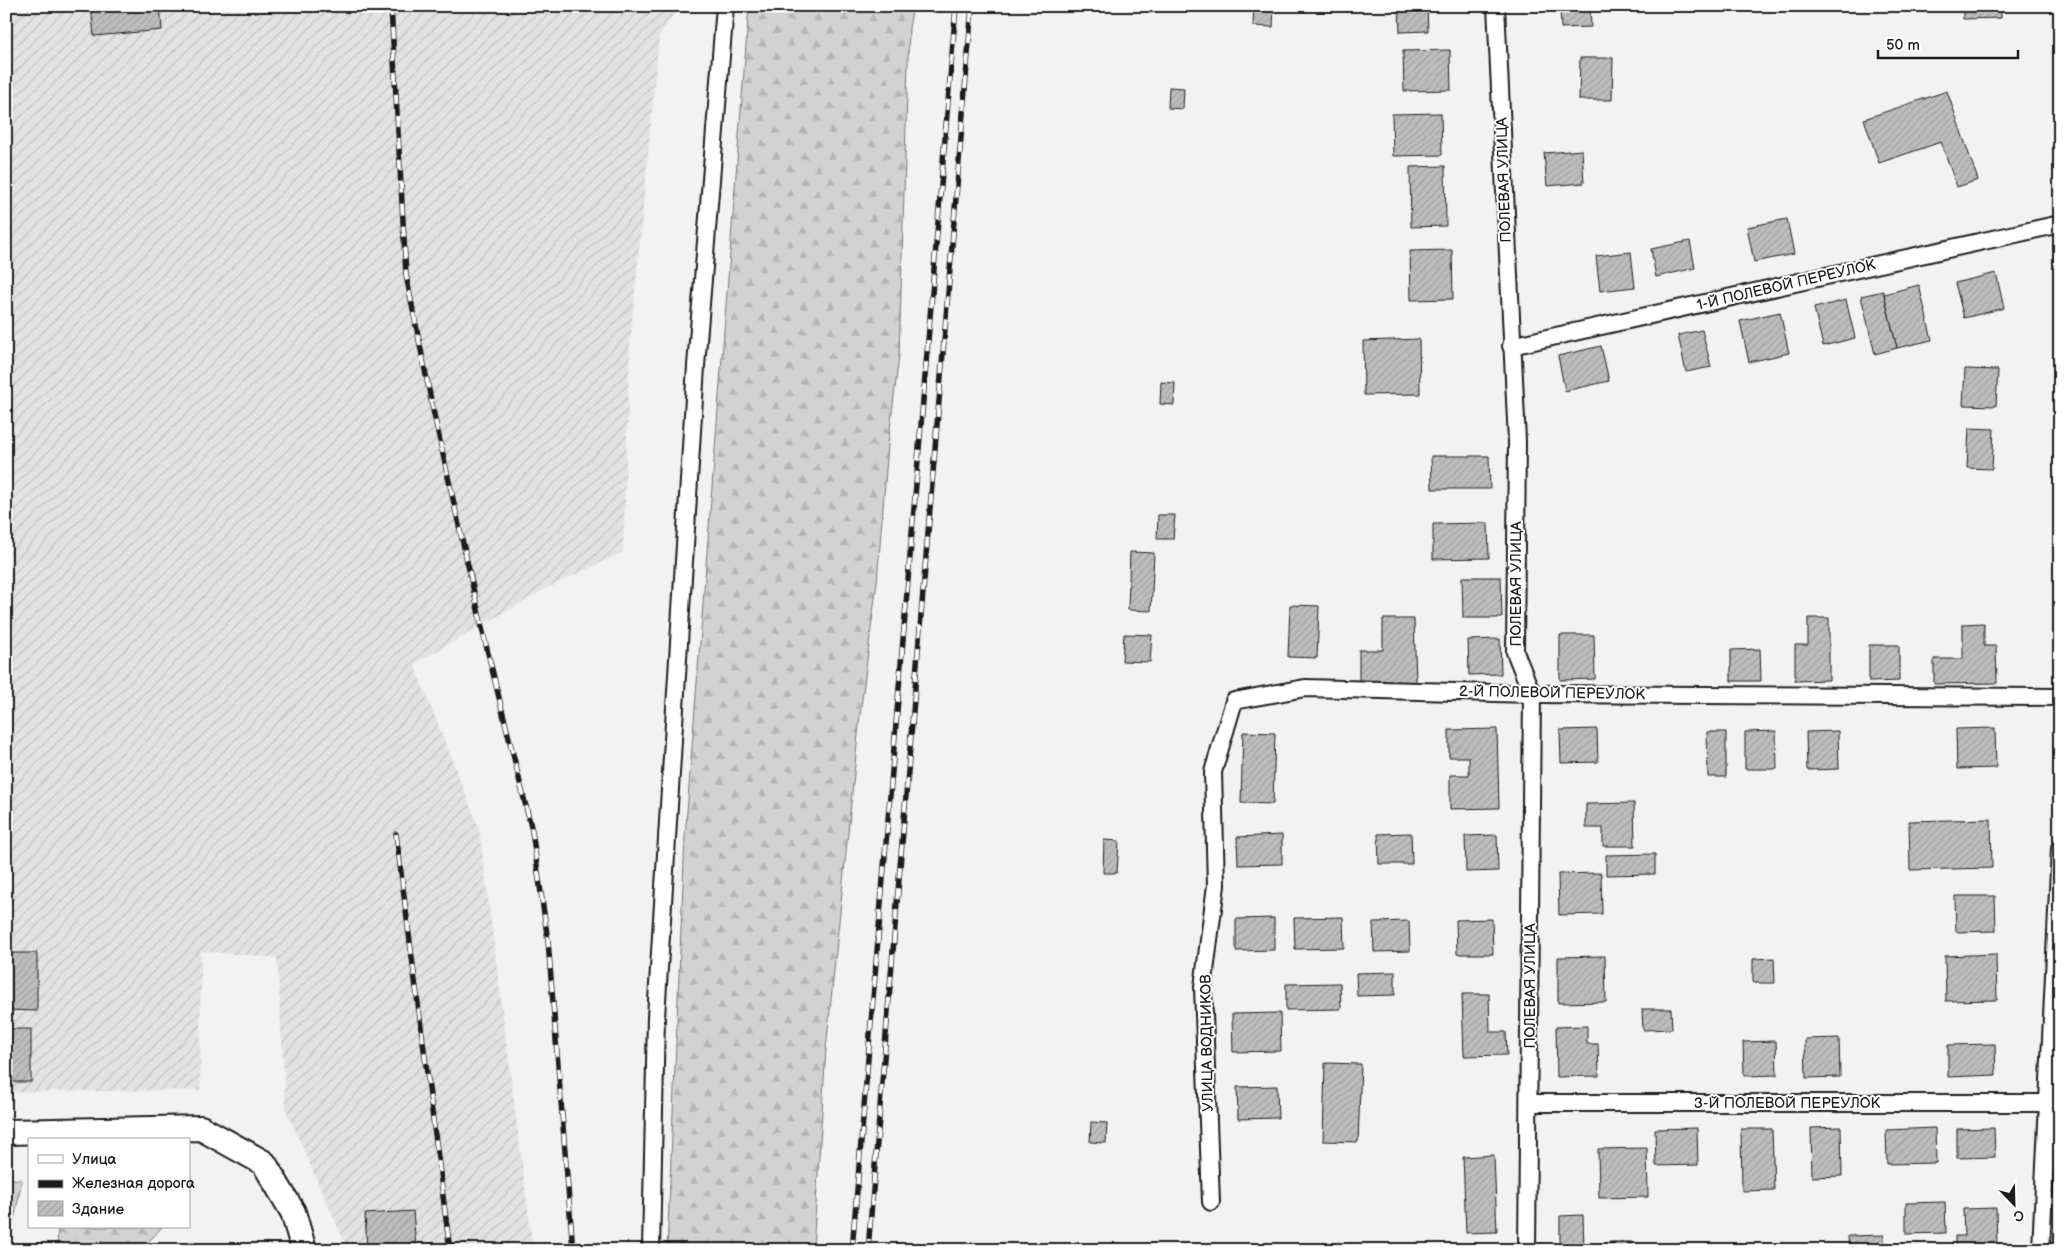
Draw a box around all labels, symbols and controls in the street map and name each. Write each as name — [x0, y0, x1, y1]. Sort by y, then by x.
scale bar — [1878, 28, 2018, 60]
text: 50 m — [1886, 36, 1920, 55]
street label: ПОЛЕВАЯ УЛИЦА — [1492, 116, 1516, 243]
street label: 1-Й ПОЛЕВОЙ ПЕРЕУЛОК — [1695, 255, 1878, 315]
street label: ПОЛЕВАЯ УЛИЦА — [1507, 521, 1526, 647]
street label: 2-Й ПОЛЕВОЙ ПЕРЕУЛОК — [1459, 682, 1645, 704]
street label: ПОЛЕВАЯ УЛИЦА — [1521, 923, 1540, 1049]
street label: УЛИЦА ВОДНИКОВ — [1196, 974, 1218, 1112]
street label: 3-Й ПОЛЕВОЙ ПЕРЕУЛОК — [1694, 1094, 1880, 1113]
legend — [28, 1138, 190, 1228]
text: Улица — [72, 1150, 117, 1169]
text: Железная дорога — [72, 1174, 195, 1193]
north arrow — [1988, 1178, 2038, 1228]
text: Здание — [72, 1200, 124, 1219]
text: С — [2011, 1206, 2027, 1225]

